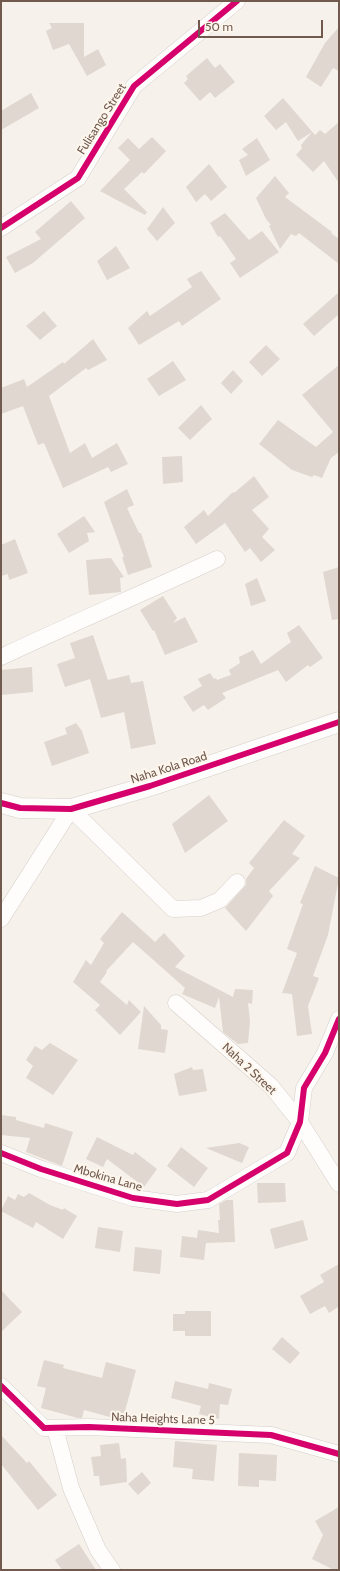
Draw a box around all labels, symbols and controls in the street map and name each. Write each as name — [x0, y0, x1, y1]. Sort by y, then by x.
scale bar — [200, 12, 325, 38]
text: 50 m — [205, 19, 233, 34]
street label: Fulisango Street — [74, 81, 130, 157]
street label: Naha Kola Road — [129, 749, 209, 787]
street label: Naha 2 Street — [219, 1040, 279, 1098]
street label: Mbokina Lane — [72, 1161, 144, 1195]
street label: Naha Heights Lane 5 — [111, 1410, 215, 1428]

